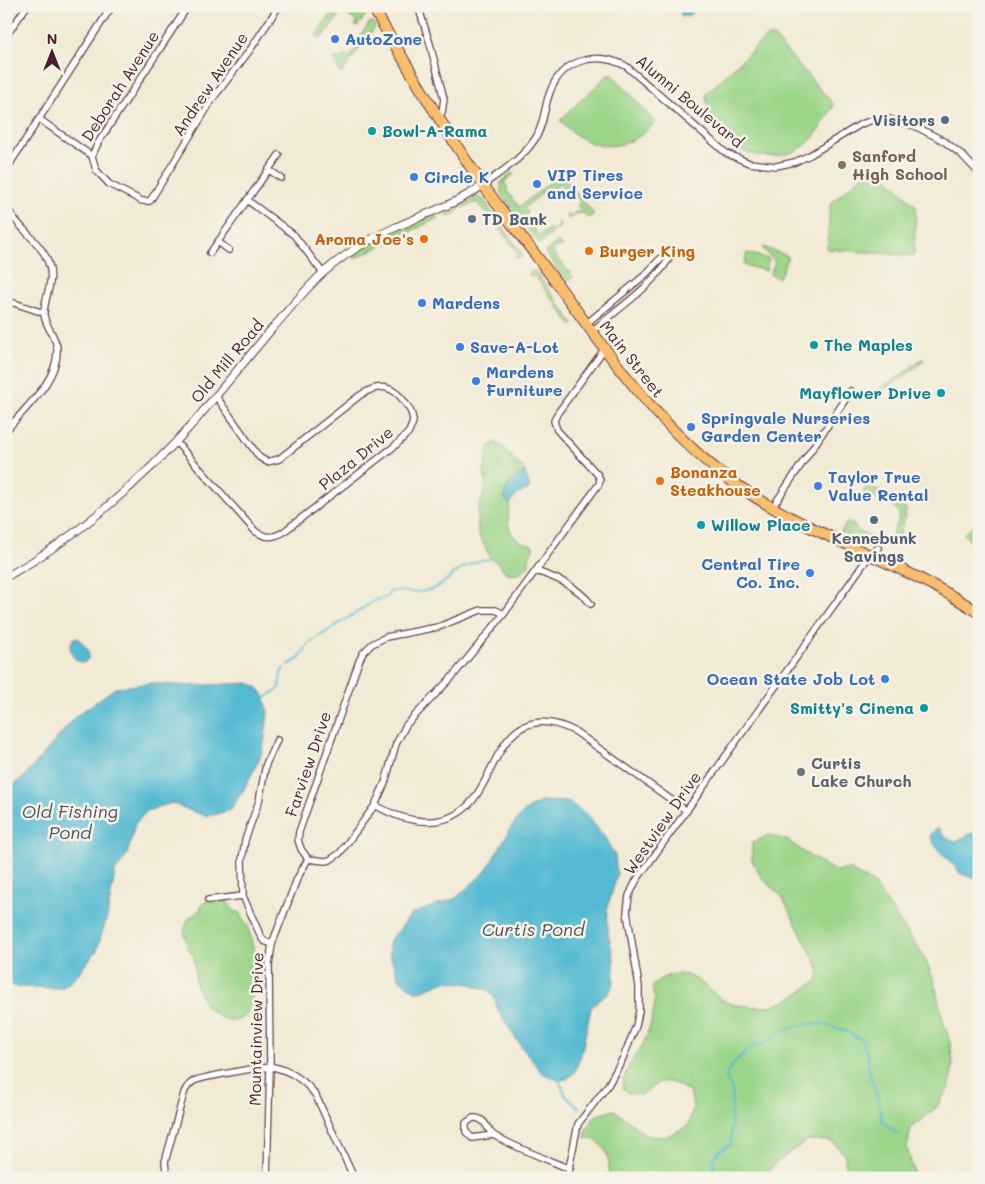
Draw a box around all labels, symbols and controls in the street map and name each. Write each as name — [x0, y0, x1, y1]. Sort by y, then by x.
street label: Deborah Avenue — [76, 26, 163, 145]
north arrow — [28, 28, 78, 78]
street label: Andrew Avenue — [167, 28, 252, 140]
place label: AutoZone — [345, 28, 422, 49]
text: N — [47, 29, 57, 48]
marker: AutoZone — [329, 33, 341, 45]
street label: Alumni Boulevard — [632, 49, 748, 152]
place label: Visitors — [872, 109, 935, 130]
marker: Visitors — [939, 114, 951, 126]
place label: Bowl-A-Rama — [382, 120, 487, 141]
marker: Bowl-A-Rama — [366, 125, 378, 137]
place label: Sanford High School — [852, 145, 948, 184]
marker: Sanford High School — [836, 159, 848, 171]
place label: VIP Tires and Service — [547, 164, 643, 203]
place label: Circle K — [424, 166, 489, 187]
marker: Circle K — [408, 171, 420, 183]
marker: VIP Tires and Service — [531, 178, 543, 190]
place label: TD Bank — [482, 208, 547, 229]
marker: TD Bank — [466, 213, 478, 225]
place label: Aroma Joe's — [314, 228, 414, 249]
marker: Aroma Joe's — [418, 233, 430, 245]
place label: Burger King — [599, 240, 695, 261]
marker: Burger King — [583, 245, 595, 257]
place label: Mardens — [432, 292, 500, 313]
marker: Mardens — [416, 297, 428, 309]
street label: Old Mill Road — [186, 315, 268, 407]
street label: Main Street — [596, 316, 669, 402]
place label: The Maples — [824, 334, 913, 355]
place label: Save-A-Lot — [470, 336, 559, 357]
marker: The Maples — [808, 339, 820, 351]
marker: Save-A-Lot — [454, 341, 466, 353]
place label: Mardens Furniture — [486, 361, 563, 400]
marker: Mardens Furniture — [470, 375, 482, 387]
place label: Mayflower Drive — [799, 382, 931, 403]
marker: Mayflower Drive — [935, 387, 947, 399]
place label: Springvale Nurseries Garden Center — [701, 407, 870, 446]
street label: Plaza Drive — [314, 421, 397, 494]
marker: Springvale Nurseries Garden Center — [685, 421, 697, 433]
place label: Bonanza Steakhouse — [670, 461, 761, 500]
place label: Taylor True Value Rental — [828, 466, 928, 505]
marker: Bonanza Steakhouse — [654, 475, 666, 487]
marker: Taylor True Value Rental — [812, 480, 824, 492]
place label: Willow Place — [711, 514, 811, 535]
marker: Kennebunk Savings — [868, 514, 880, 526]
marker: Willow Place — [695, 519, 707, 531]
place label: Kennebunk Savings — [831, 527, 917, 566]
place label: Central Tire Co. Inc. — [701, 553, 800, 592]
marker: Central Tire Co. Inc. — [804, 567, 816, 579]
place label: Ocean State Job Lot — [707, 668, 875, 689]
marker: Ocean State Job Lot — [879, 673, 891, 685]
place label: Smitty's Cinena — [790, 697, 914, 718]
marker: Smitty's Cinena — [918, 702, 930, 714]
street label: Farview Drive — [280, 708, 335, 819]
place label: Curtis Lake Church — [811, 752, 912, 791]
marker: Curtis Lake Church — [795, 766, 807, 778]
street label: Westview Drive — [618, 767, 705, 879]
water label: Old Fishing Pond — [22, 799, 118, 844]
water label: Curtis Pond — [482, 917, 586, 941]
street label: Mountainview Drive — [244, 952, 267, 1106]

